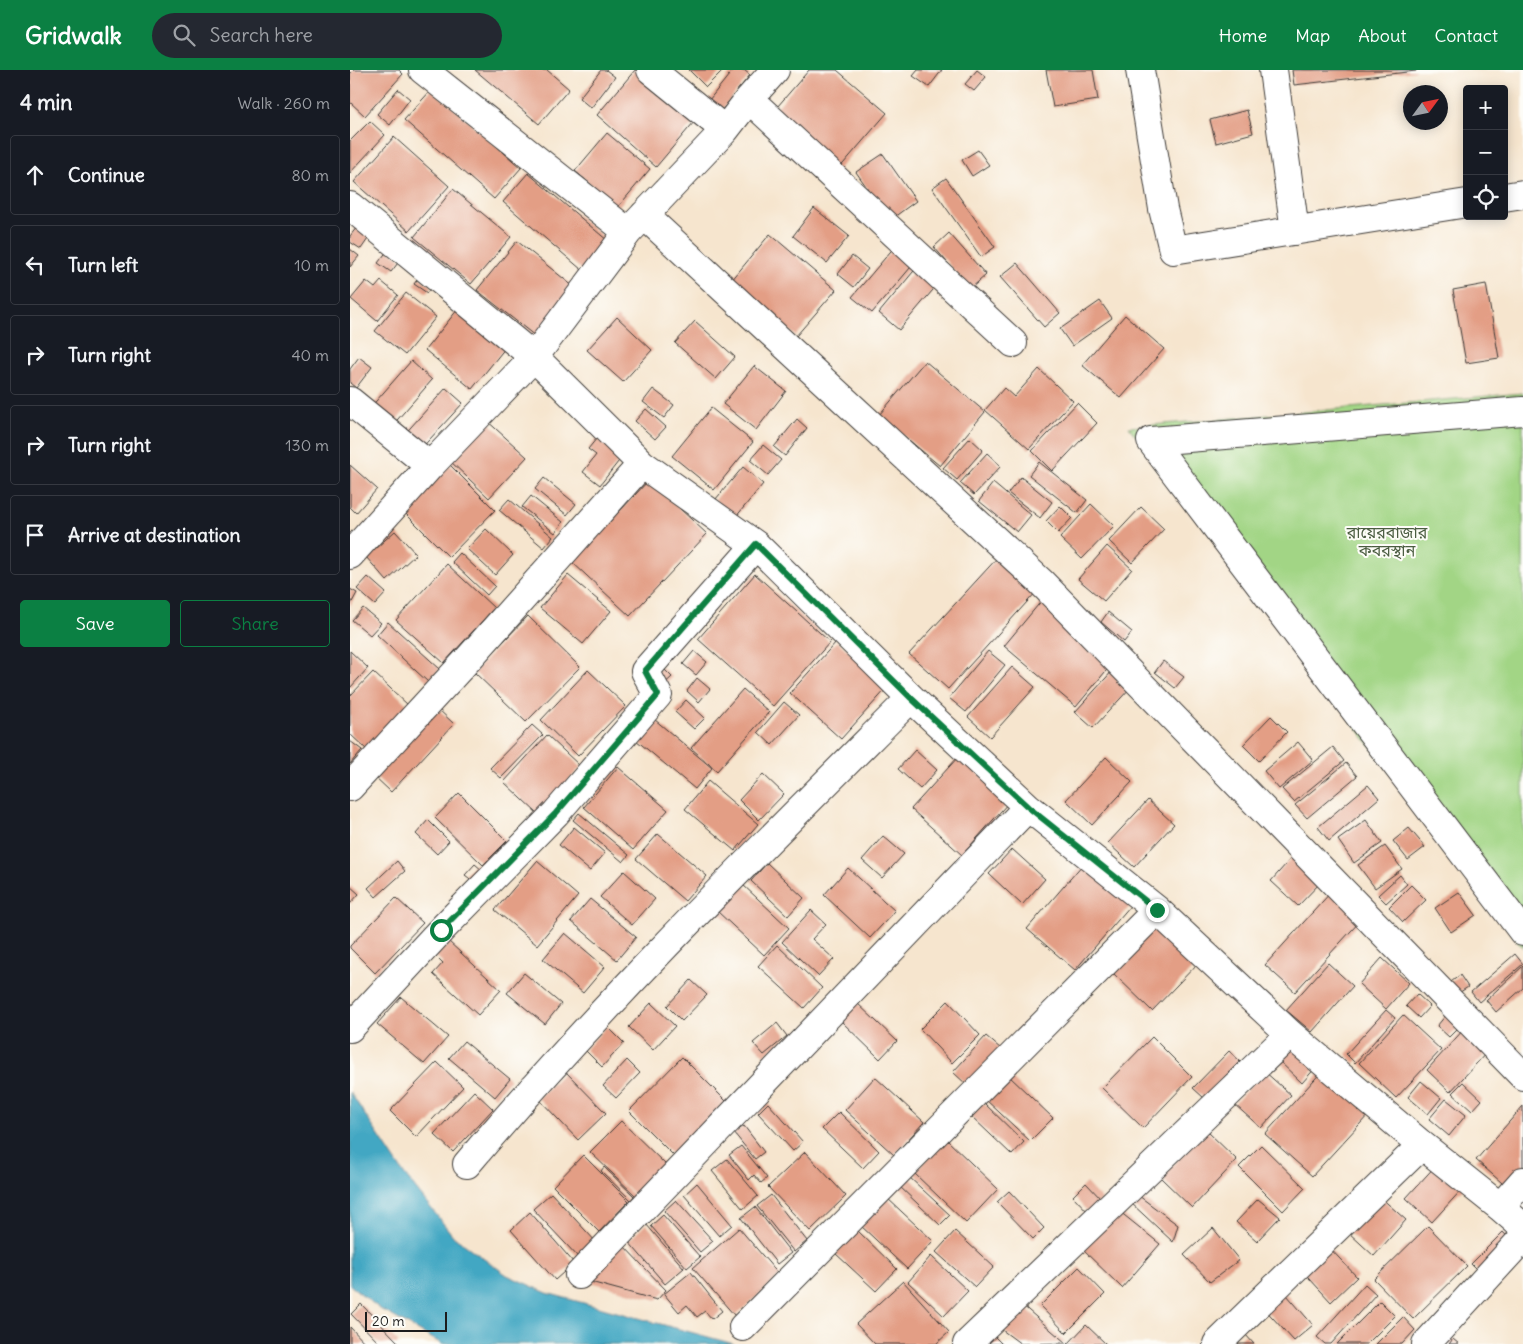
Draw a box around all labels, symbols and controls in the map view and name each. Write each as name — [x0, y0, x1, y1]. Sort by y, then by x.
search box — [152, 13, 502, 58]
text: Gridwalk — [25, 20, 122, 50]
icon: search — [170, 21, 198, 49]
text: Search here — [210, 23, 313, 47]
text: Home — [1219, 24, 1267, 47]
text: Map — [1295, 24, 1330, 47]
text: About — [1358, 24, 1406, 47]
text: Contact — [1434, 24, 1498, 47]
north arrow — [1403, 85, 1448, 130]
map controls — [1463, 85, 1508, 220]
button: + — [1463, 85, 1508, 130]
text: 4 min — [20, 89, 72, 116]
text: Walk · 260 m — [238, 93, 330, 113]
button: − — [1463, 130, 1508, 175]
icon: ahead — [21, 161, 49, 189]
text: Continue — [68, 163, 145, 187]
text: 80 m — [291, 165, 329, 185]
button: locate — [1463, 175, 1508, 220]
icon: left — [21, 251, 49, 279]
text: Turn left — [68, 253, 138, 277]
text: 10 m — [294, 255, 329, 275]
icon: right — [21, 341, 49, 369]
text: Turn right — [68, 343, 151, 367]
text: 40 m — [291, 345, 329, 365]
icon: right — [21, 431, 49, 459]
text: Turn right — [68, 433, 151, 457]
text: 130 m — [285, 435, 329, 455]
icon: arrive — [21, 521, 49, 549]
park label: রায়েরবাজার কবরস্থান — [1346, 522, 1428, 560]
text: Arrive at destination — [68, 523, 241, 547]
button: Save — [20, 600, 170, 647]
button: Share — [180, 600, 330, 647]
route end — [1146, 899, 1169, 922]
route start — [430, 919, 453, 942]
scale bar — [365, 1309, 448, 1332]
text: 20 m — [372, 1312, 405, 1330]

